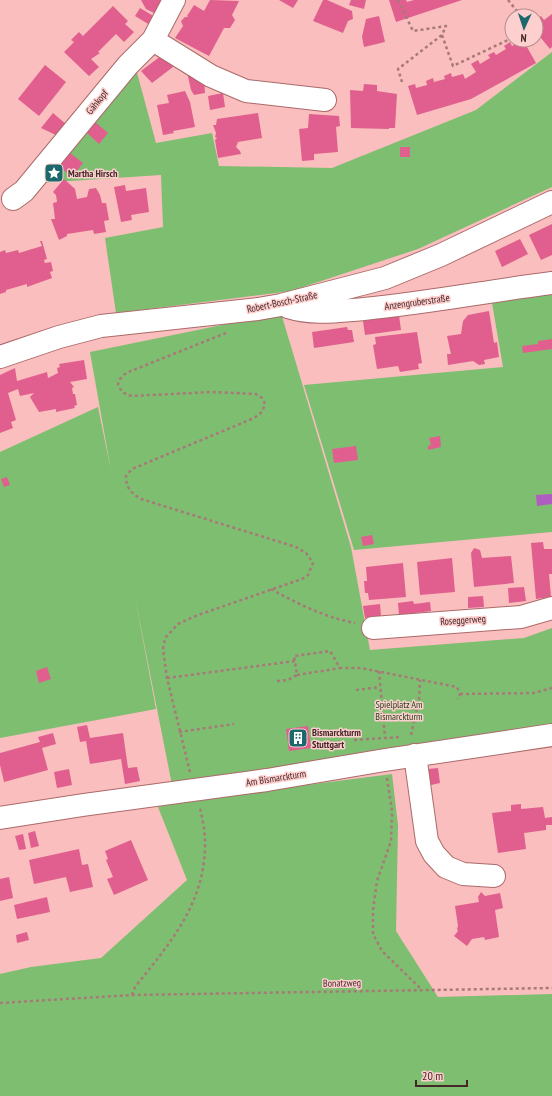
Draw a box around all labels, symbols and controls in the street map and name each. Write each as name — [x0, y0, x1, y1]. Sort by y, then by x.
north arrow — [504, 8, 544, 48]
text: N — [520, 31, 527, 45]
street label: Gähkopf — [83, 87, 111, 117]
place icon: Martha Hirsch — [43, 162, 65, 184]
place label: Martha Hirsch — [68, 167, 118, 180]
street label: Robert-Bosch-Straße — [246, 288, 318, 316]
street label: Anzengruberstraße — [384, 291, 450, 313]
street label: Roseggerweg — [440, 612, 486, 628]
park label: Spielplatz Am Bismarckturm — [375, 698, 423, 723]
place label: Bismarckturm Stuttgart — [312, 726, 361, 751]
building icon: Bismarckturm Stuttgart — [287, 727, 309, 749]
street label: Am Bismarckturm — [245, 767, 307, 789]
street label: Bonatzweg — [323, 976, 361, 990]
scale bar — [416, 1062, 467, 1088]
text: 20 m — [422, 1068, 443, 1083]

